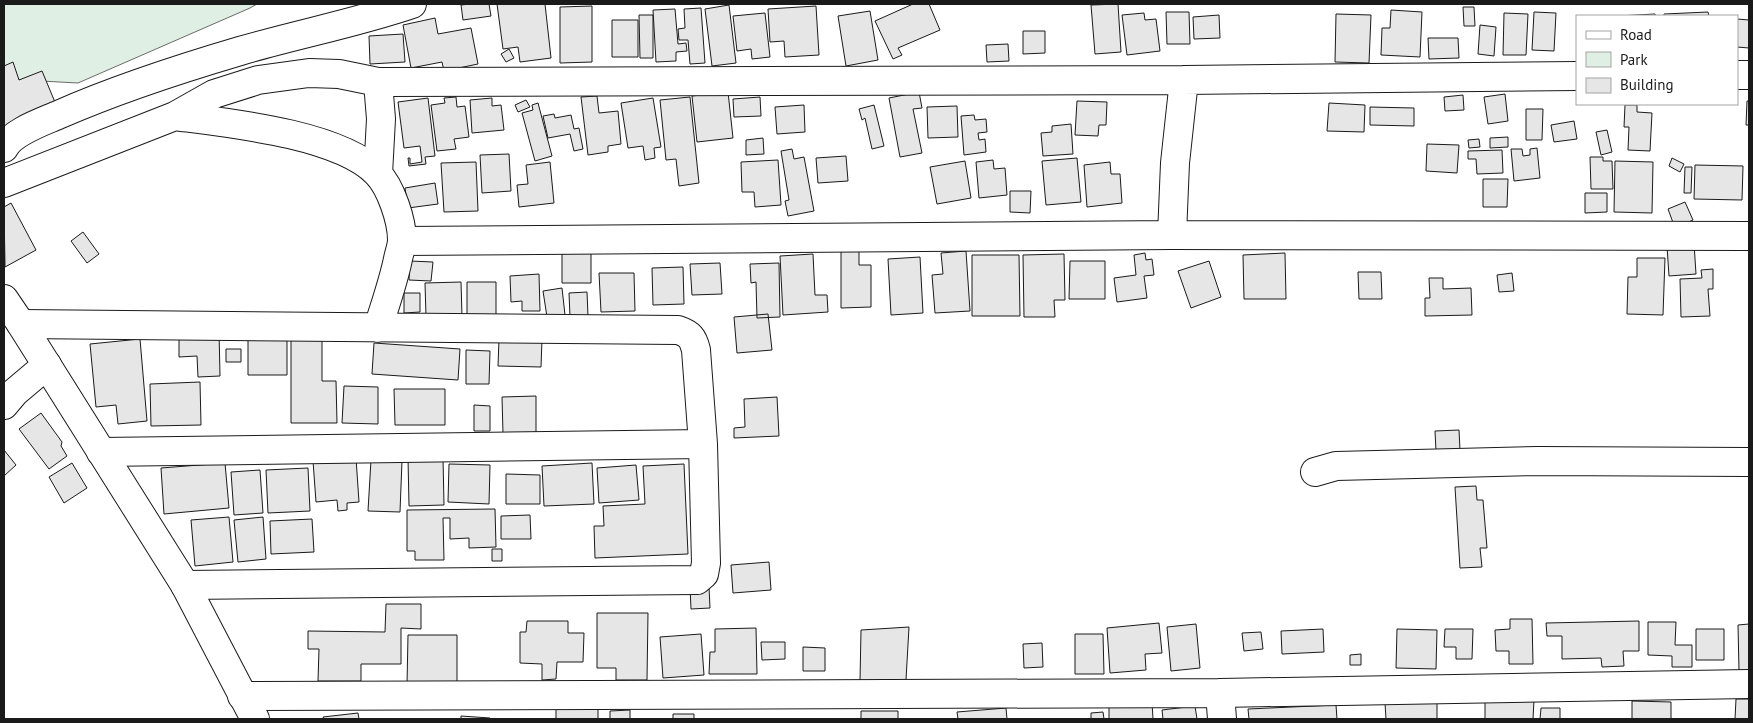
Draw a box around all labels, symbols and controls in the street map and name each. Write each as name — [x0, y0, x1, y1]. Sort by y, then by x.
legend — [1576, 15, 1738, 105]
text: Road — [1620, 25, 1652, 44]
text: Park — [1620, 50, 1648, 69]
text: Building — [1620, 75, 1674, 94]

